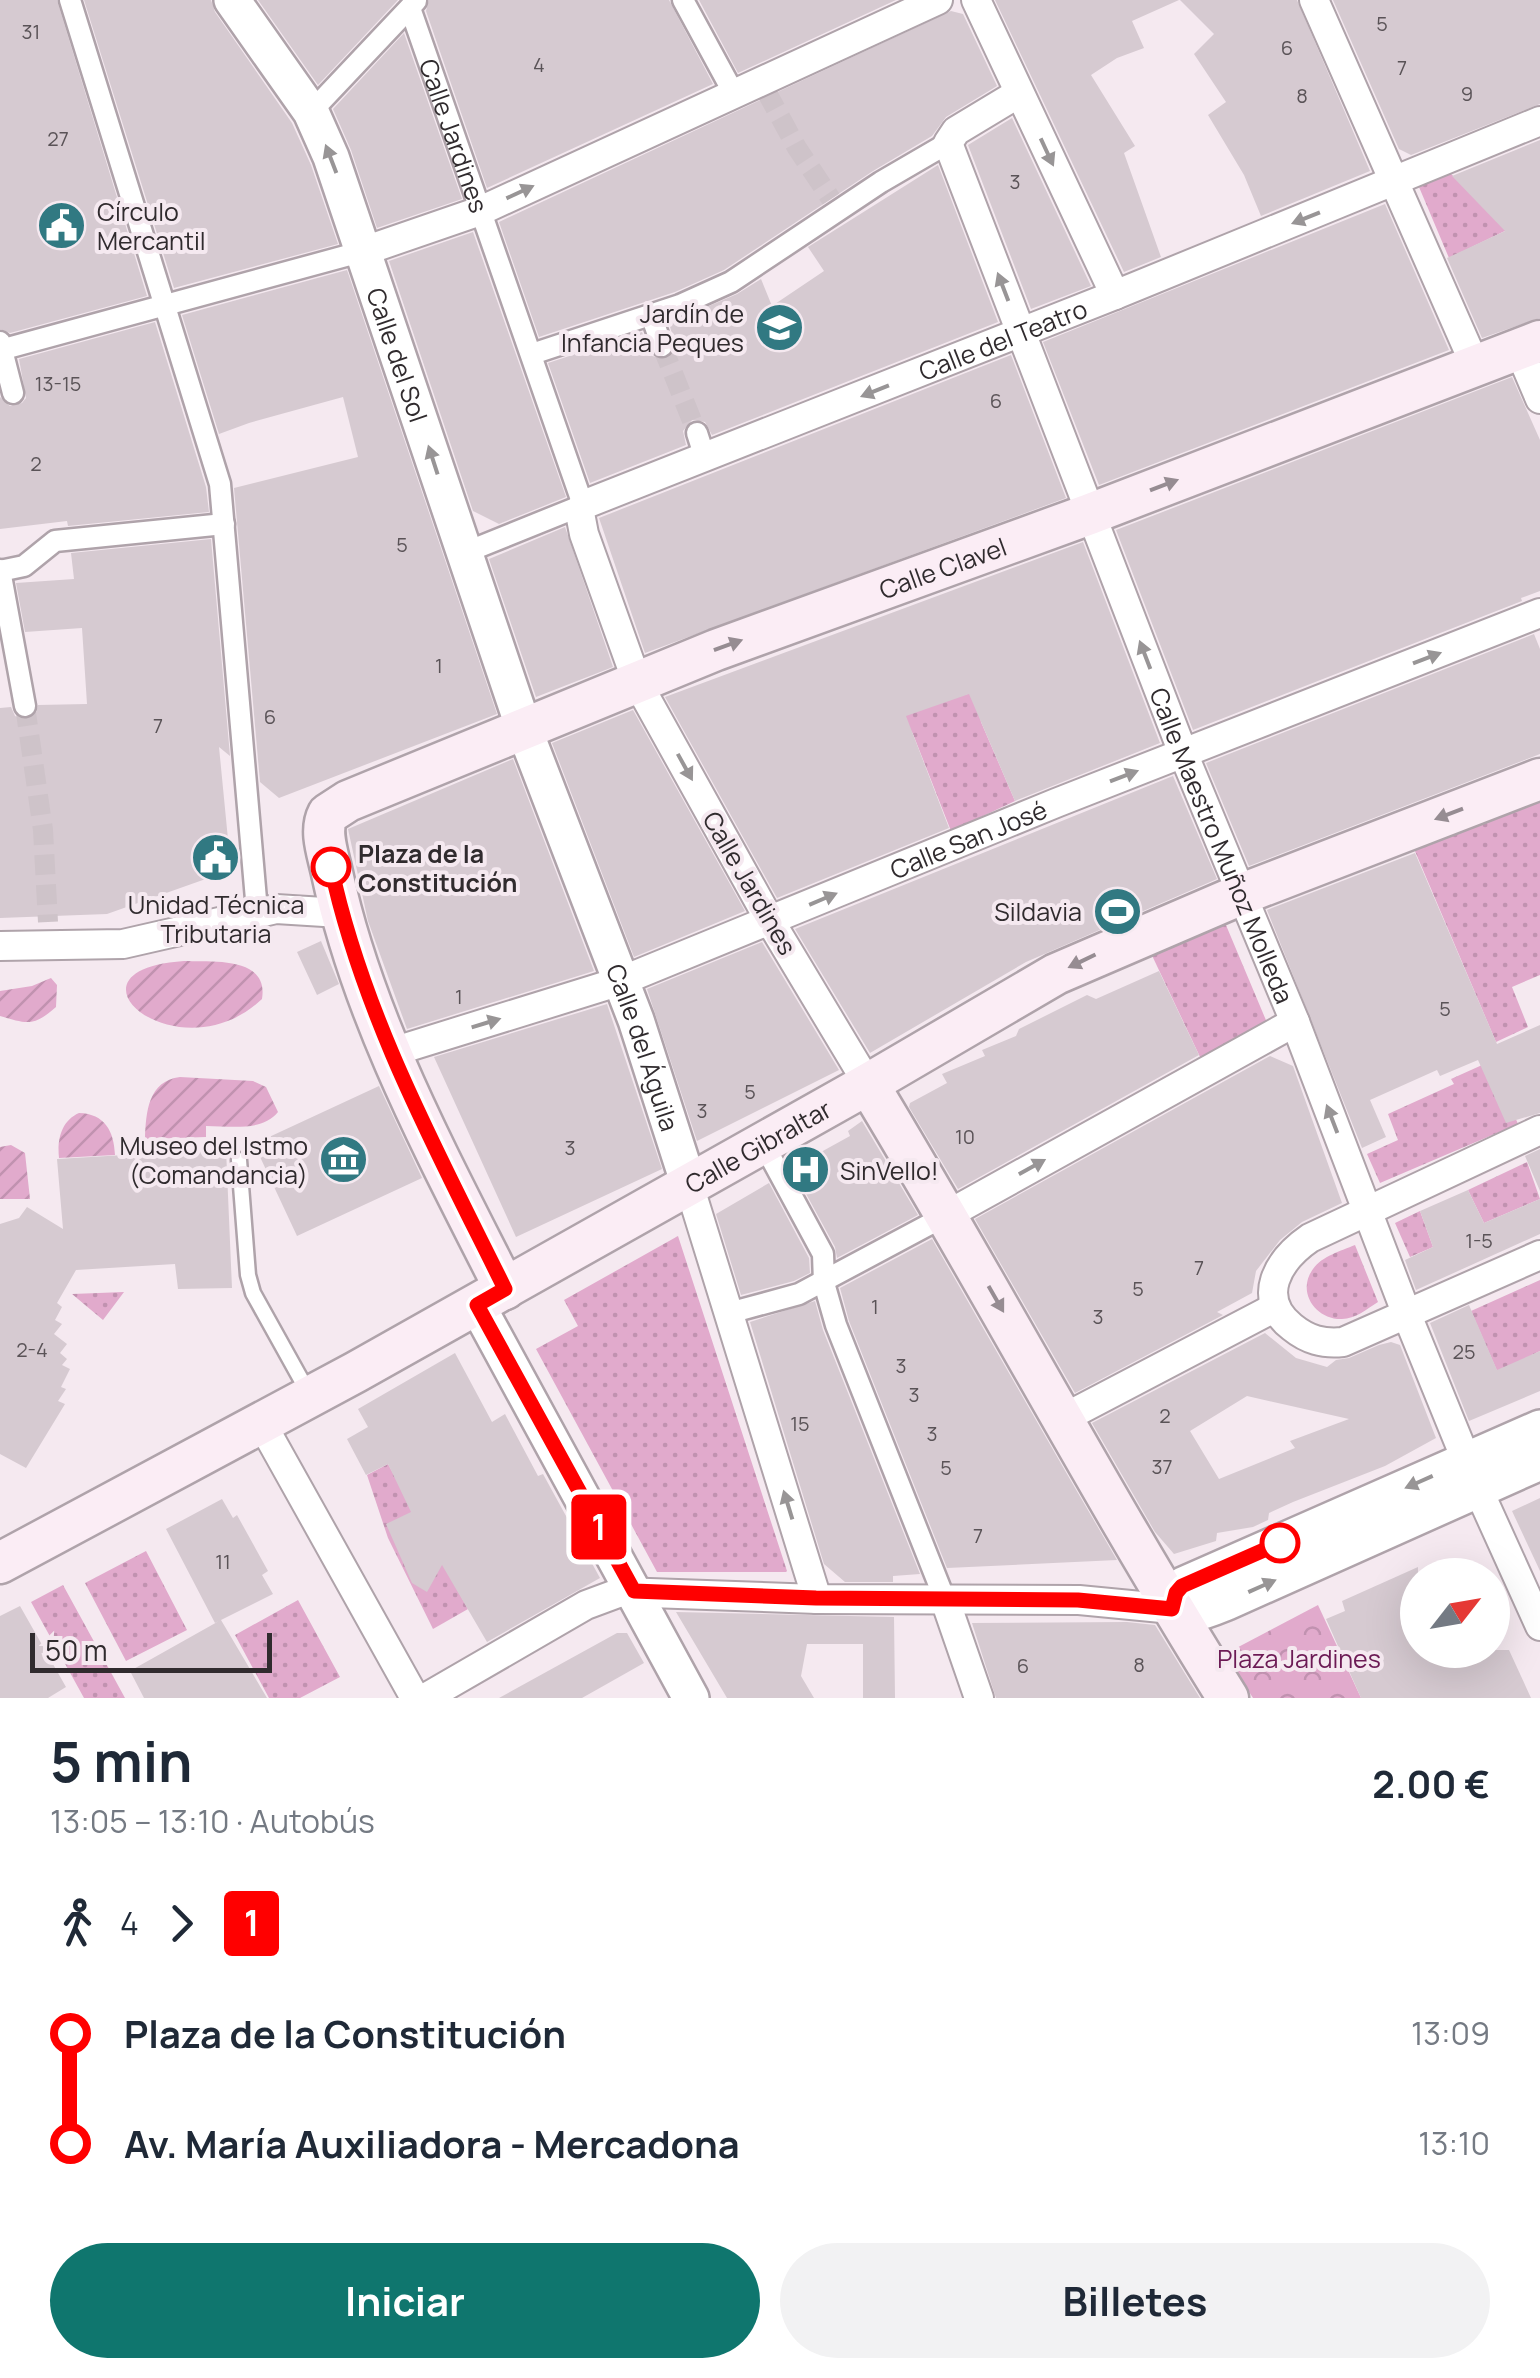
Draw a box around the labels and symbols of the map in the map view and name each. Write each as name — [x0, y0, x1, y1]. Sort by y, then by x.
house number: 5 — [1376, 10, 1388, 37]
house number: 31 — [22, 18, 40, 45]
house number: 6 — [1281, 34, 1293, 61]
house number: 4 — [533, 51, 545, 78]
street label: Calle Jardines — [411, 54, 497, 217]
house number: 7 — [1397, 54, 1407, 81]
house number: 9 — [1461, 80, 1473, 107]
house number: 8 — [1296, 82, 1308, 109]
house number: 27 — [47, 125, 69, 152]
one-way arrow — [1038, 137, 1055, 166]
one-way arrow — [323, 143, 338, 173]
house number: 3 — [1009, 168, 1021, 195]
one-way arrow — [506, 183, 535, 200]
place label: Círculo Mercantil — [97, 194, 206, 258]
public building icon: Círculo Mercantil — [36, 199, 88, 251]
one-way arrow — [1291, 211, 1321, 227]
one-way arrow — [995, 272, 1011, 302]
street label: Calle del Sol — [359, 283, 437, 426]
street label: Calle del Teatro — [913, 290, 1092, 388]
place label: Jardín de Infancia Peques — [561, 296, 744, 360]
school or university icon: Jardín de Infancia Peques — [753, 301, 805, 353]
house number: 13-15 — [35, 370, 81, 397]
one-way arrow — [859, 383, 889, 399]
house number: 6 — [990, 387, 1002, 414]
one-way arrow — [424, 445, 439, 475]
house number: 2 — [30, 450, 42, 477]
one-way arrow — [1149, 477, 1179, 492]
street label: Calle Clavel — [874, 528, 1011, 607]
house number: 5 — [396, 531, 408, 558]
one-way arrow — [713, 637, 743, 652]
one-way arrow — [1137, 640, 1153, 670]
one-way arrow — [1412, 649, 1442, 665]
house number: 1 — [435, 652, 443, 679]
street label: Calle Maestro Muñoz Molleda — [1142, 682, 1303, 1009]
house number: 6 — [264, 703, 276, 730]
house number: 7 — [153, 712, 163, 739]
one-way arrow — [675, 753, 693, 781]
one-way arrow — [1110, 768, 1140, 784]
street label: Calle San José — [885, 791, 1052, 887]
street label: Calle Jardines — [695, 805, 805, 961]
one-way arrow — [1434, 807, 1464, 822]
public building icon: Unidad Técnica Tributaria — [190, 832, 242, 884]
place label: Plaza de la Constitución — [358, 836, 518, 900]
marker: Plaza de la Constitución — [312, 848, 350, 886]
sports icon: Sildavia — [1091, 885, 1143, 937]
place label: Unidad Técnica Tributaria — [128, 887, 304, 951]
one-way arrow — [809, 891, 839, 907]
place label: Sildavia — [994, 894, 1082, 929]
one-way arrow — [1068, 952, 1097, 969]
street label: Calle del Águila — [598, 959, 688, 1135]
house number: 1 — [455, 983, 463, 1010]
house number: 5 — [1439, 995, 1451, 1022]
one-way arrow — [471, 1015, 501, 1030]
house number: 5 — [744, 1078, 756, 1105]
street label: Calle Gibraltar — [678, 1091, 837, 1201]
house number: 3 — [696, 1097, 708, 1124]
one-way arrow — [1324, 1104, 1339, 1134]
house number: 10 — [955, 1123, 975, 1150]
place label: Museo del Istmo (Comandancia) — [119, 1128, 308, 1192]
museum icon: Museo del Istmo (Comandancia) — [317, 1133, 369, 1185]
house number: 3 — [564, 1134, 576, 1161]
hospital icon: SinVello! — [779, 1144, 831, 1196]
place label: SinVello! — [840, 1153, 939, 1188]
one-way arrow — [1018, 1159, 1047, 1176]
house number: 1-5 — [1465, 1227, 1493, 1254]
house number: 7 — [1194, 1254, 1204, 1281]
house number: 5 — [1132, 1275, 1144, 1302]
one-way arrow — [987, 1285, 1004, 1313]
house number: 1 — [871, 1293, 879, 1320]
house number: 3 — [1092, 1303, 1104, 1330]
house number: 2-4 — [16, 1336, 48, 1363]
house number: 25 — [1453, 1338, 1475, 1365]
house number: 3 — [895, 1352, 907, 1379]
house number: 3 — [908, 1381, 920, 1408]
house number: 2 — [1159, 1402, 1171, 1429]
house number: 15 — [790, 1410, 810, 1437]
house number: 3 — [926, 1420, 938, 1447]
house number: 37 — [1151, 1453, 1173, 1480]
house number: 5 — [940, 1454, 952, 1481]
one-way arrow — [1404, 1474, 1434, 1490]
one-way arrow — [780, 1490, 795, 1520]
line badge: 1 — [566, 1494, 632, 1560]
house number: 7 — [973, 1522, 983, 1549]
unlabelled marker — [1261, 1524, 1299, 1562]
house number: 11 — [215, 1548, 231, 1575]
north arrow — [1400, 1558, 1510, 1668]
one-way arrow — [1247, 1578, 1277, 1594]
scale bar — [30, 1628, 272, 1672]
park label: Plaza Jardines — [1217, 1641, 1381, 1676]
house number: 8 — [1133, 1651, 1145, 1678]
house number: 6 — [1017, 1652, 1029, 1679]

